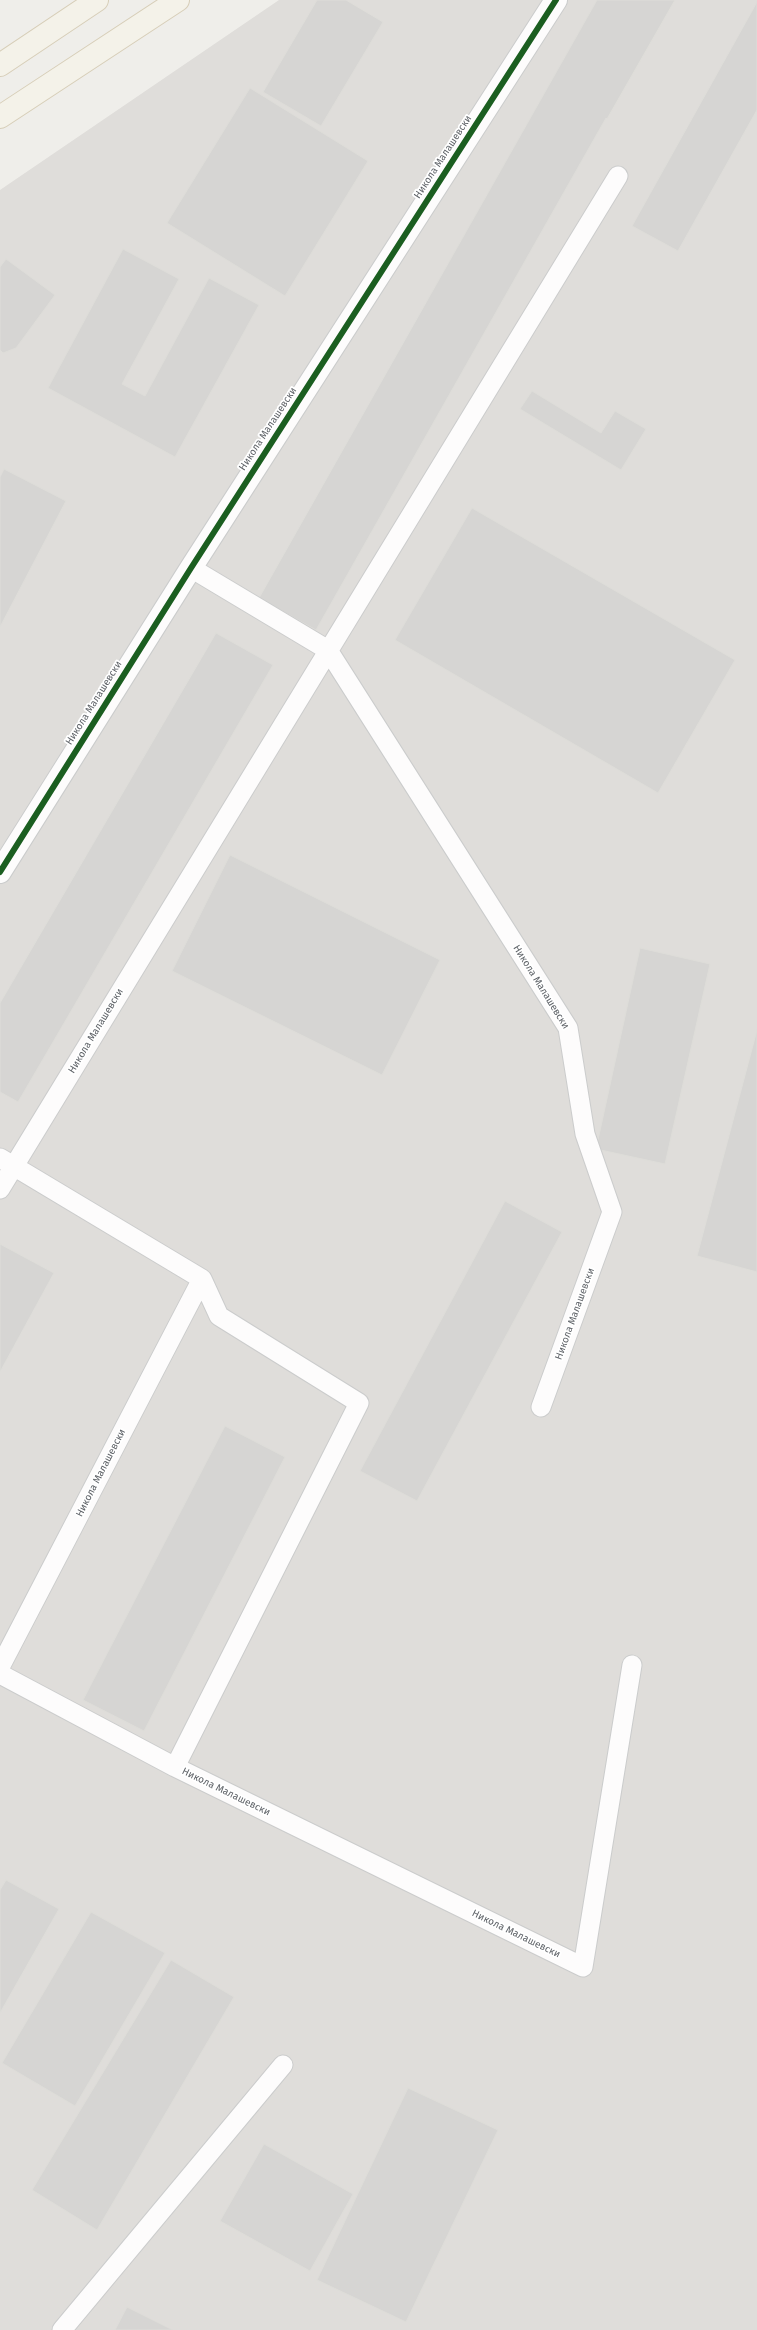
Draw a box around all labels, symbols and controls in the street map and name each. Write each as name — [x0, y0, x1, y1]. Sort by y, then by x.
street label: Никола Малашевски — [412, 113, 474, 201]
street label: Никола Малашевски — [237, 385, 299, 473]
street label: Никола Малашевски — [63, 659, 125, 747]
street label: Никола Малашевски — [510, 943, 572, 1031]
street label: Никола Малашевски — [66, 986, 126, 1076]
street label: Никола Малашевски — [553, 1266, 597, 1362]
street label: Никола Малашевски — [74, 1427, 128, 1519]
street label: Никола Малашевски — [180, 1765, 272, 1819]
street label: Никола Малашевски — [470, 1907, 562, 1961]

